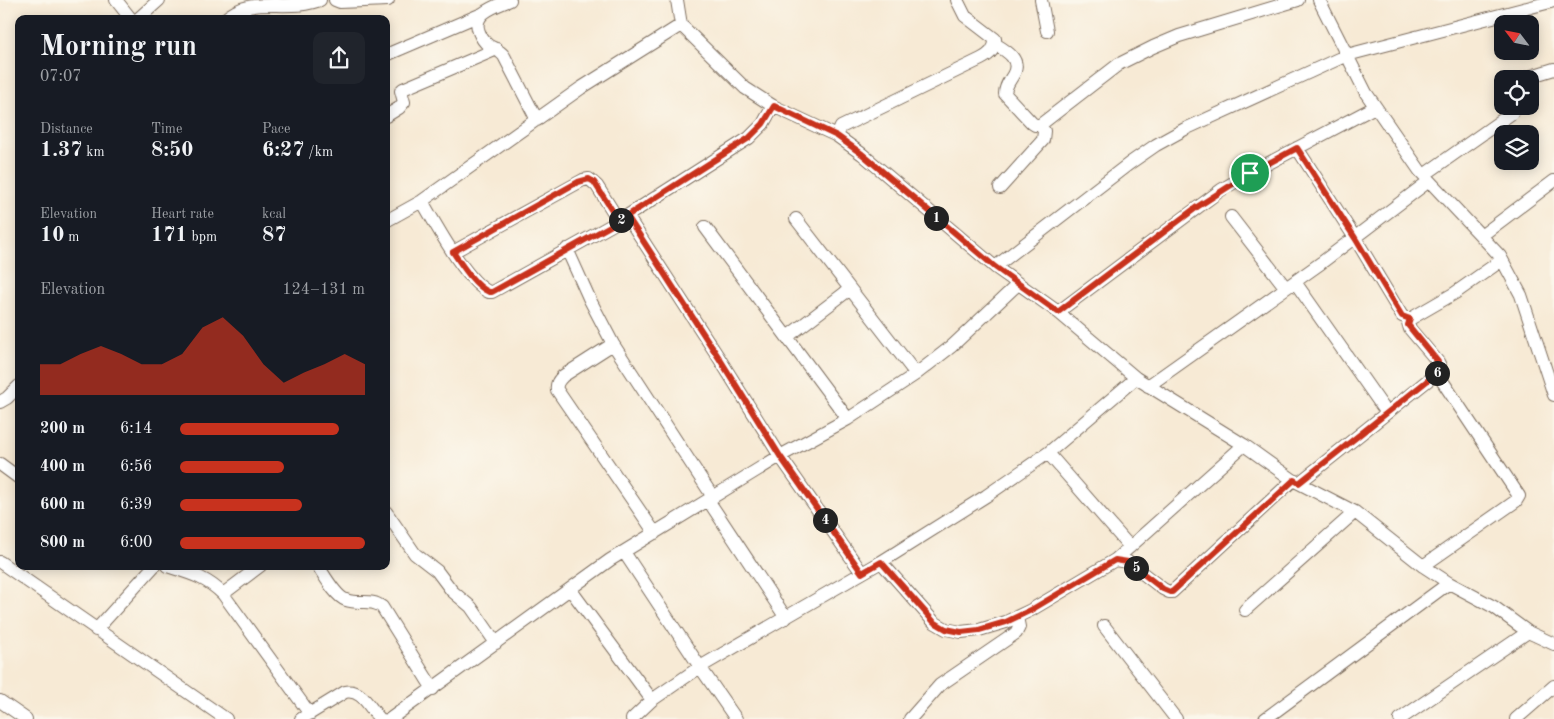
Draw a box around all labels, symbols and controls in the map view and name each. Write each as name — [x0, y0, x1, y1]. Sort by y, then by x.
north arrow — [1494, 15, 1539, 60]
map controls — [1494, 15, 1539, 170]
button: share — [313, 32, 365, 84]
text: Morning run — [40, 34, 197, 62]
text: 07:07 — [40, 69, 82, 85]
button: locate — [1494, 70, 1539, 115]
text: Distance — [40, 122, 93, 136]
text: Time — [151, 122, 182, 136]
text: Pace — [262, 122, 290, 136]
button: layers — [1494, 125, 1539, 170]
text: 1.37 — [40, 140, 82, 161]
text: 8:50 — [151, 140, 193, 161]
text: 6:27 — [262, 140, 304, 161]
text: km — [82, 145, 105, 159]
text: /km — [304, 145, 333, 159]
pin — [1229, 152, 1271, 194]
icon: arrive — [1236, 159, 1264, 187]
pin: 1 — [924, 206, 948, 230]
text: Elevation — [40, 207, 97, 221]
text: Heart rate — [151, 207, 214, 221]
text: kcal — [262, 207, 286, 221]
pin: 2 — [608, 208, 634, 232]
text: 1 — [932, 211, 941, 225]
text: 2 — [617, 213, 626, 227]
text: 10 — [40, 225, 64, 246]
text: 171 — [151, 225, 188, 246]
text: 87 — [262, 225, 286, 246]
text: m — [64, 230, 79, 244]
text: bpm — [188, 230, 217, 244]
text: Elevation — [40, 282, 105, 298]
text: 124–131 m — [282, 282, 365, 298]
pin: 6 — [1424, 360, 1450, 386]
text: 6 — [1433, 366, 1442, 380]
text: 200 m — [40, 421, 85, 437]
text: 6:14 — [120, 421, 152, 437]
text: 400 m — [40, 459, 85, 475]
text: 6:56 — [120, 459, 152, 475]
text: 600 m — [40, 497, 85, 513]
text: 6:39 — [120, 497, 152, 513]
pin: 4 — [812, 508, 838, 532]
text: 4 — [821, 513, 830, 527]
text: 800 m — [40, 535, 85, 551]
text: 6:00 — [120, 535, 152, 551]
pin: 5 — [1124, 556, 1148, 580]
text: 5 — [1132, 561, 1141, 575]

